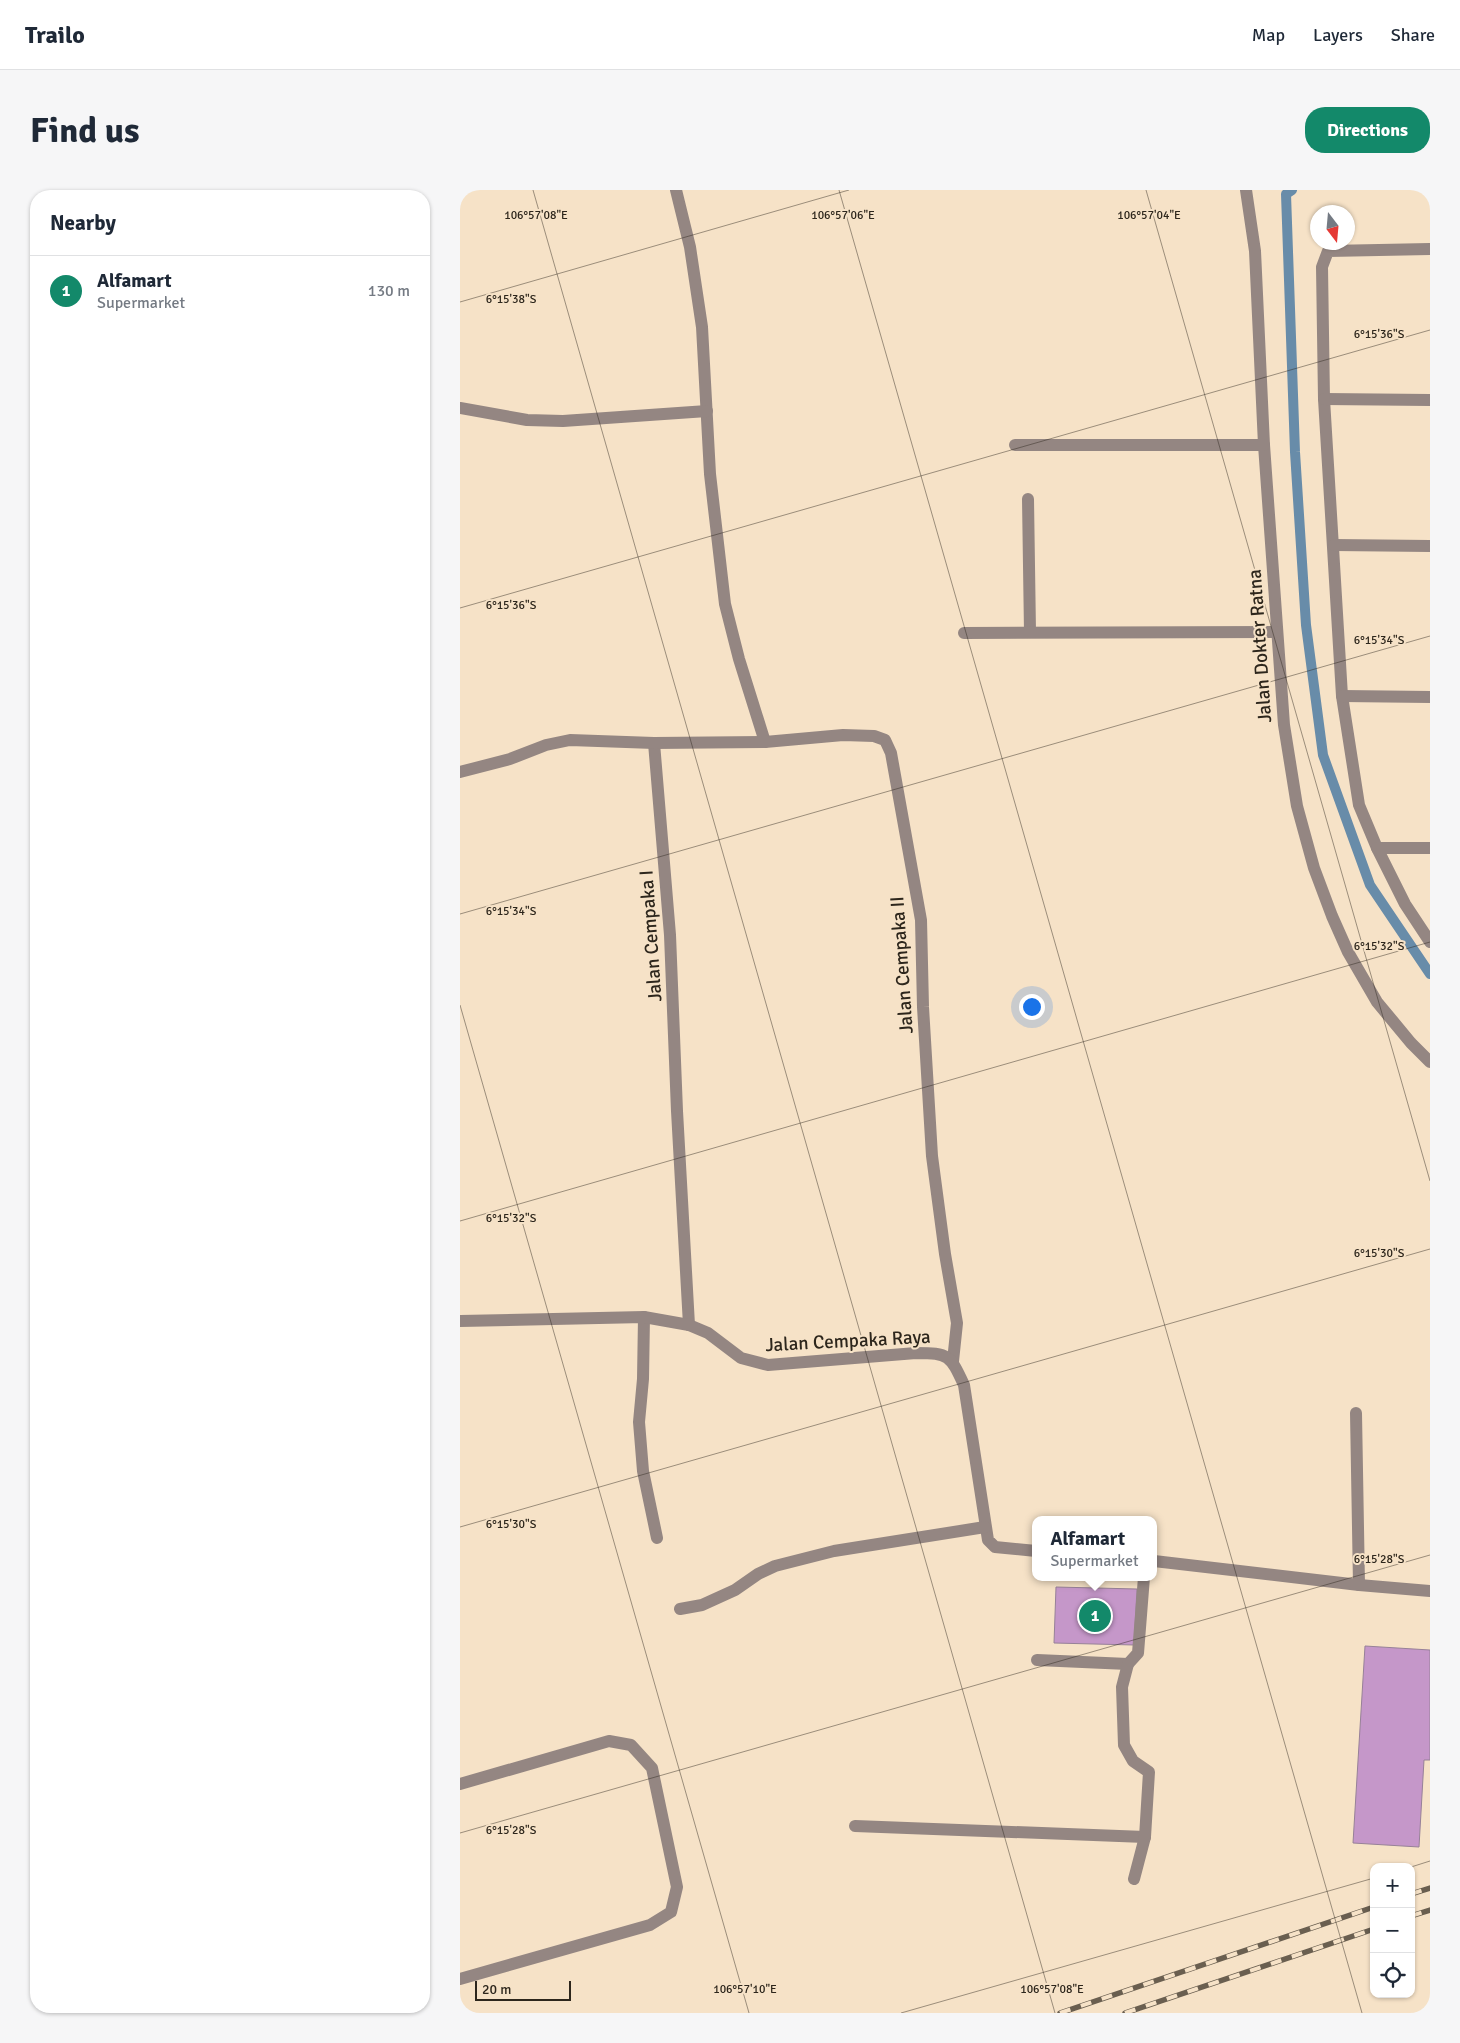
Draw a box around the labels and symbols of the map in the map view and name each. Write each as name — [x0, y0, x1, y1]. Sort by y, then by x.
north arrow — [1310, 205, 1355, 250]
text: 106°57'08"E — [504, 208, 568, 223]
text: 106°57'06"E — [811, 208, 875, 223]
text: 106°57'04"E — [1117, 208, 1181, 223]
text: 6°15'38"S — [486, 292, 537, 307]
text: 6°15'36"S — [1354, 327, 1405, 342]
street label: Jalan Dokter Ratna — [1243, 568, 1277, 723]
text: 6°15'36"S — [486, 598, 537, 613]
text: 6°15'34"S — [1354, 633, 1405, 648]
street label: Jalan Cempaka I — [634, 869, 668, 1003]
street label: Jalan Cempaka II — [885, 895, 919, 1034]
text: 6°15'34"S — [486, 904, 537, 919]
text: 6°15'32"S — [1354, 939, 1405, 954]
your location — [1019, 994, 1045, 1020]
text: 6°15'32"S — [486, 1211, 537, 1226]
text: 6°15'30"S — [1354, 1246, 1405, 1261]
street label: Jalan Cempaka Raya — [765, 1325, 931, 1357]
text: 6°15'30"S — [486, 1517, 537, 1532]
text: 6°15'28"S — [1354, 1552, 1405, 1567]
pin: 1 — [1079, 1597, 1111, 1635]
text: 6°15'28"S — [486, 1823, 537, 1838]
scale bar — [475, 1978, 571, 2001]
text: 106°57'10"E — [713, 1982, 777, 1997]
text: 106°57'08"E — [1020, 1982, 1084, 1997]

